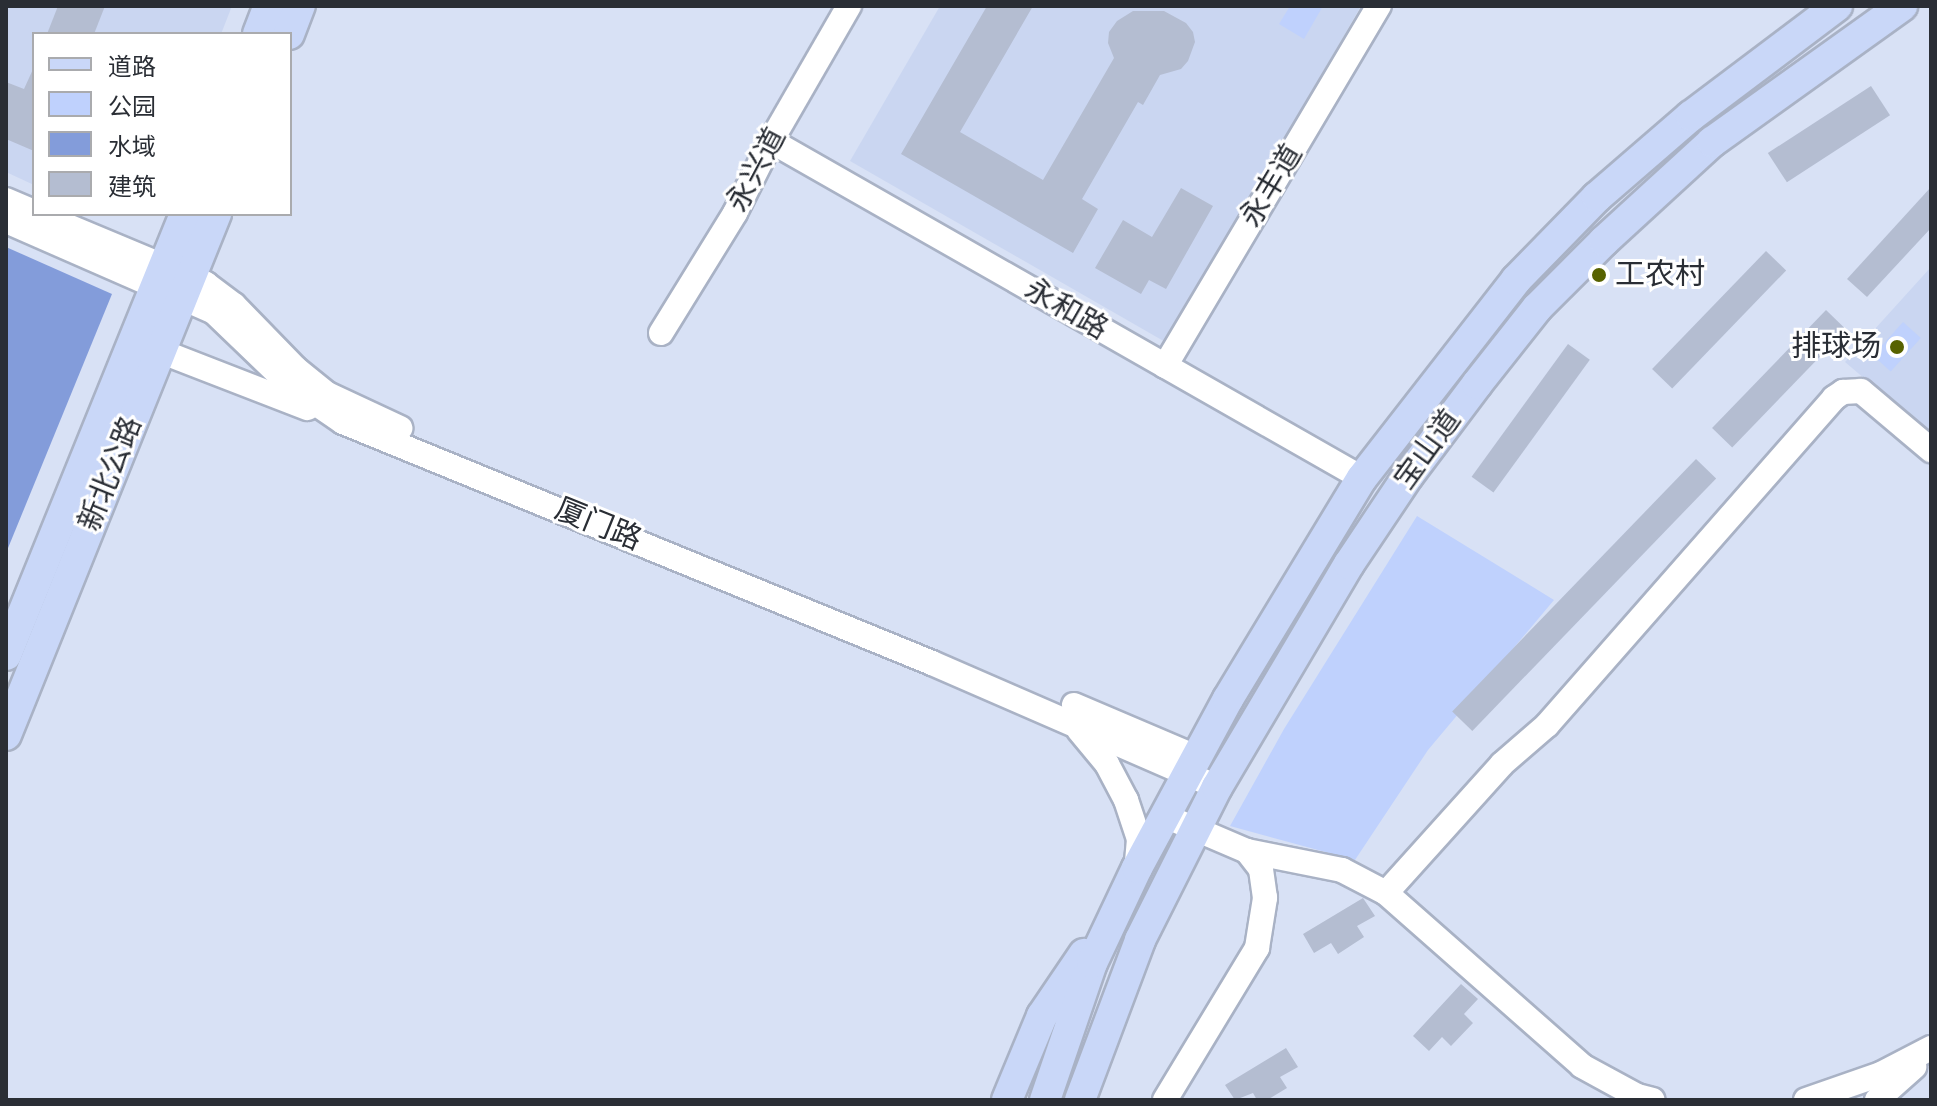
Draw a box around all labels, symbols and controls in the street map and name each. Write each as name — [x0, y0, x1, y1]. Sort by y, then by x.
legend — [32, 32, 292, 216]
text: 道路 — [108, 52, 156, 82]
text: 公园 — [108, 92, 156, 122]
street label: 永兴道 — [720, 122, 794, 218]
text: 水域 — [108, 132, 156, 162]
street label: 永丰道 — [1233, 138, 1311, 234]
text: 建筑 — [108, 172, 156, 202]
place label: 工农村 — [1615, 257, 1705, 293]
marker: 工农村 — [1590, 266, 1608, 284]
street label: 永和路 — [1018, 272, 1114, 348]
place label: 排球场 — [1791, 329, 1881, 365]
marker: 排球场 — [1888, 338, 1906, 356]
street label: 宝山道 — [1387, 403, 1469, 497]
street label: 新北公路 — [72, 412, 150, 536]
street label: 厦门路 — [550, 491, 646, 559]

